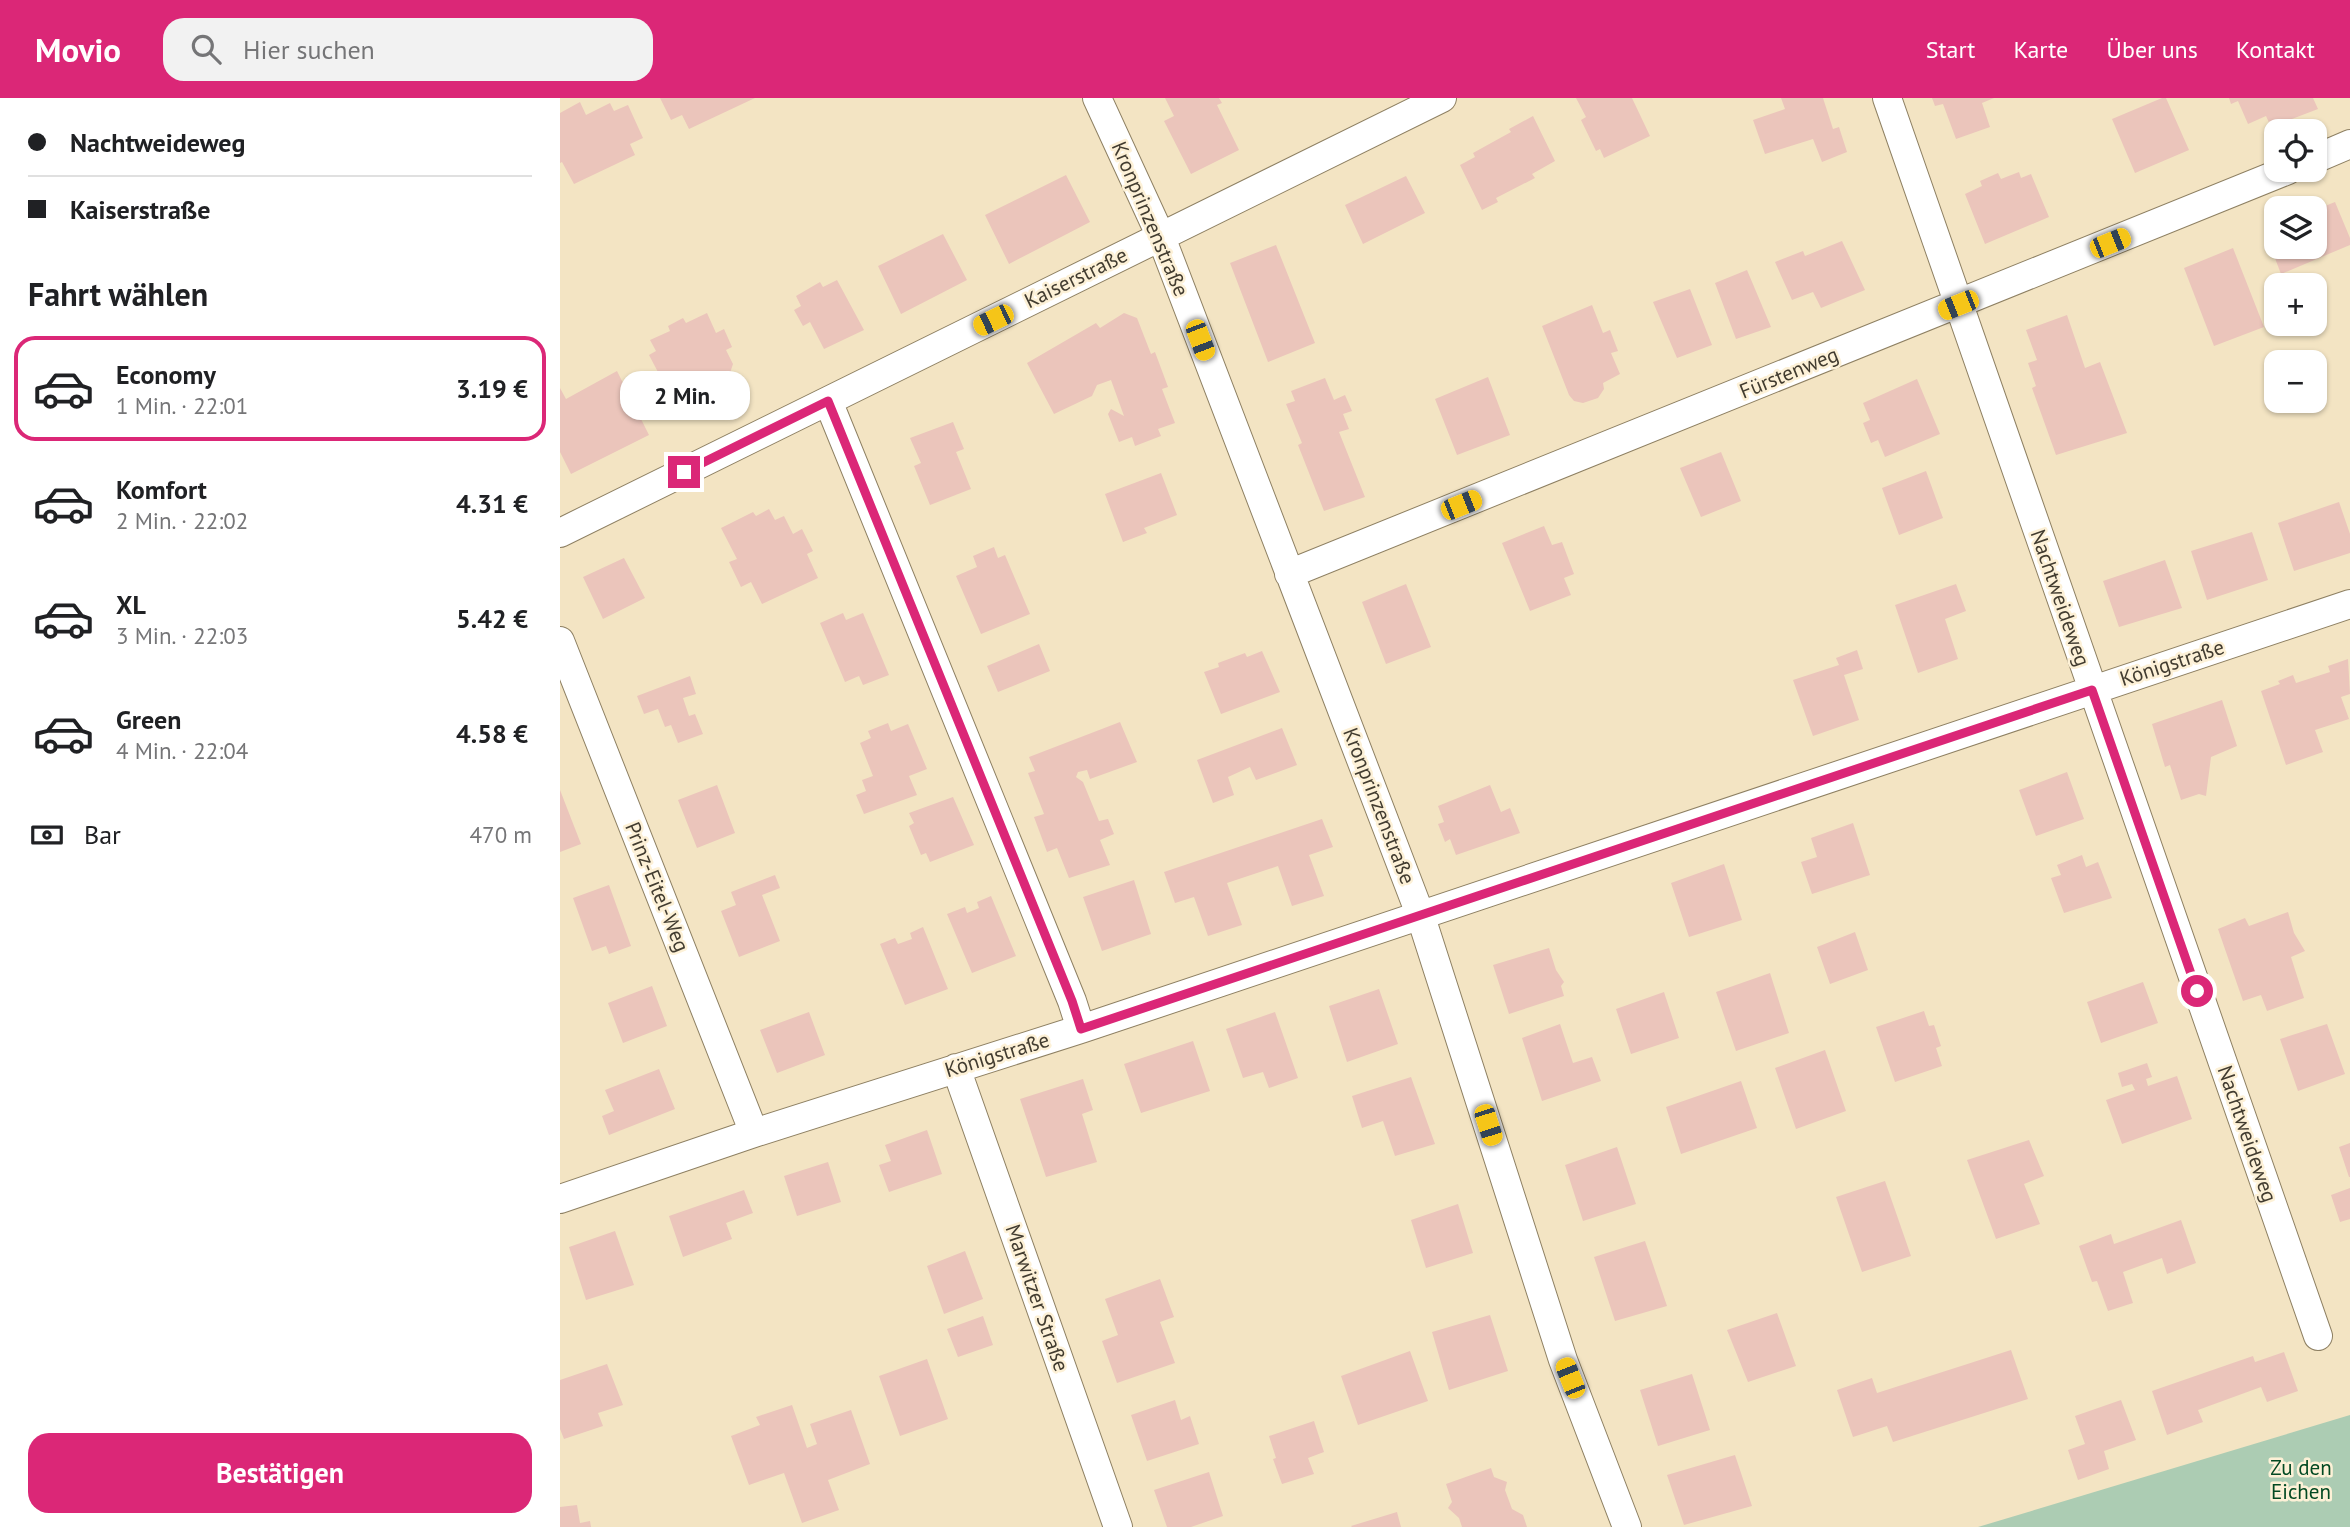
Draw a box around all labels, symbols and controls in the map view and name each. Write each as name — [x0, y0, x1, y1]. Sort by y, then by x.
search box — [163, 18, 653, 81]
text: Movio — [35, 28, 121, 71]
icon: search — [187, 30, 225, 68]
text: Hier suchen — [243, 33, 375, 66]
text: Start — [1926, 34, 1975, 65]
text: Karte — [2013, 34, 2068, 65]
text: Über uns — [2106, 34, 2198, 65]
text: Kontakt — [2236, 34, 2315, 65]
map controls — [2264, 119, 2327, 413]
button: locate — [2264, 119, 2327, 182]
text: Nachtweideweg — [70, 126, 245, 159]
street label: Kronprinzenstraße — [1106, 137, 1195, 300]
text: Kaiserstraße — [70, 193, 210, 226]
button: layers — [2264, 196, 2327, 259]
car — [2087, 225, 2134, 261]
street label: Kaiserstraße — [1020, 241, 1132, 314]
text: Fahrt wählen — [28, 273, 208, 315]
button: + — [2264, 273, 2327, 336]
car — [1935, 287, 1982, 323]
car — [970, 301, 1017, 339]
car — [1183, 317, 1218, 363]
street label: Fürstenweg — [1735, 341, 1842, 405]
button: − — [2264, 350, 2327, 413]
icon: car — [32, 357, 95, 420]
text: Economy — [116, 358, 216, 391]
callout: 2 Min. — [619, 370, 749, 420]
text: 3.19 € — [456, 372, 528, 405]
text: 2 Min. — [654, 381, 716, 410]
text: 1 Min. · 22:01 — [116, 391, 248, 420]
route end — [668, 456, 700, 488]
icon: car — [32, 472, 95, 535]
text: Komfort — [116, 473, 207, 506]
text: 4.31 € — [456, 487, 528, 520]
car — [1438, 487, 1485, 523]
text: 2 Min. · 22:02 — [116, 506, 248, 535]
street label: Nachtweideweg — [2024, 526, 2096, 670]
icon: car — [32, 587, 95, 650]
text: XL — [116, 588, 146, 621]
text: 5.42 € — [456, 602, 528, 635]
text: 3 Min. · 22:03 — [116, 621, 248, 650]
street label: Königstraße — [2116, 633, 2227, 692]
icon: car — [32, 702, 95, 765]
text: Green — [116, 703, 181, 736]
text: 4.58 € — [456, 717, 528, 750]
street label: Kronprinzenstraße — [1337, 724, 1422, 888]
text: 4 Min. · 22:04 — [116, 736, 248, 765]
icon: cash — [28, 816, 66, 854]
text: Bar — [84, 818, 121, 851]
street label: Prinz-Eitel-Weg — [619, 818, 696, 956]
text: 470 m — [470, 820, 532, 849]
route start — [2181, 975, 2213, 1007]
street label: Königstraße — [941, 1026, 1052, 1083]
street label: Nachtweideweg — [2211, 1062, 2283, 1206]
car — [1472, 1102, 1505, 1148]
street label: Marwitzer Straße — [1000, 1221, 1075, 1375]
car — [1553, 1355, 1588, 1401]
button: Bestätigen — [28, 1433, 532, 1513]
park label: Zu den Eichen — [2270, 1454, 2332, 1505]

